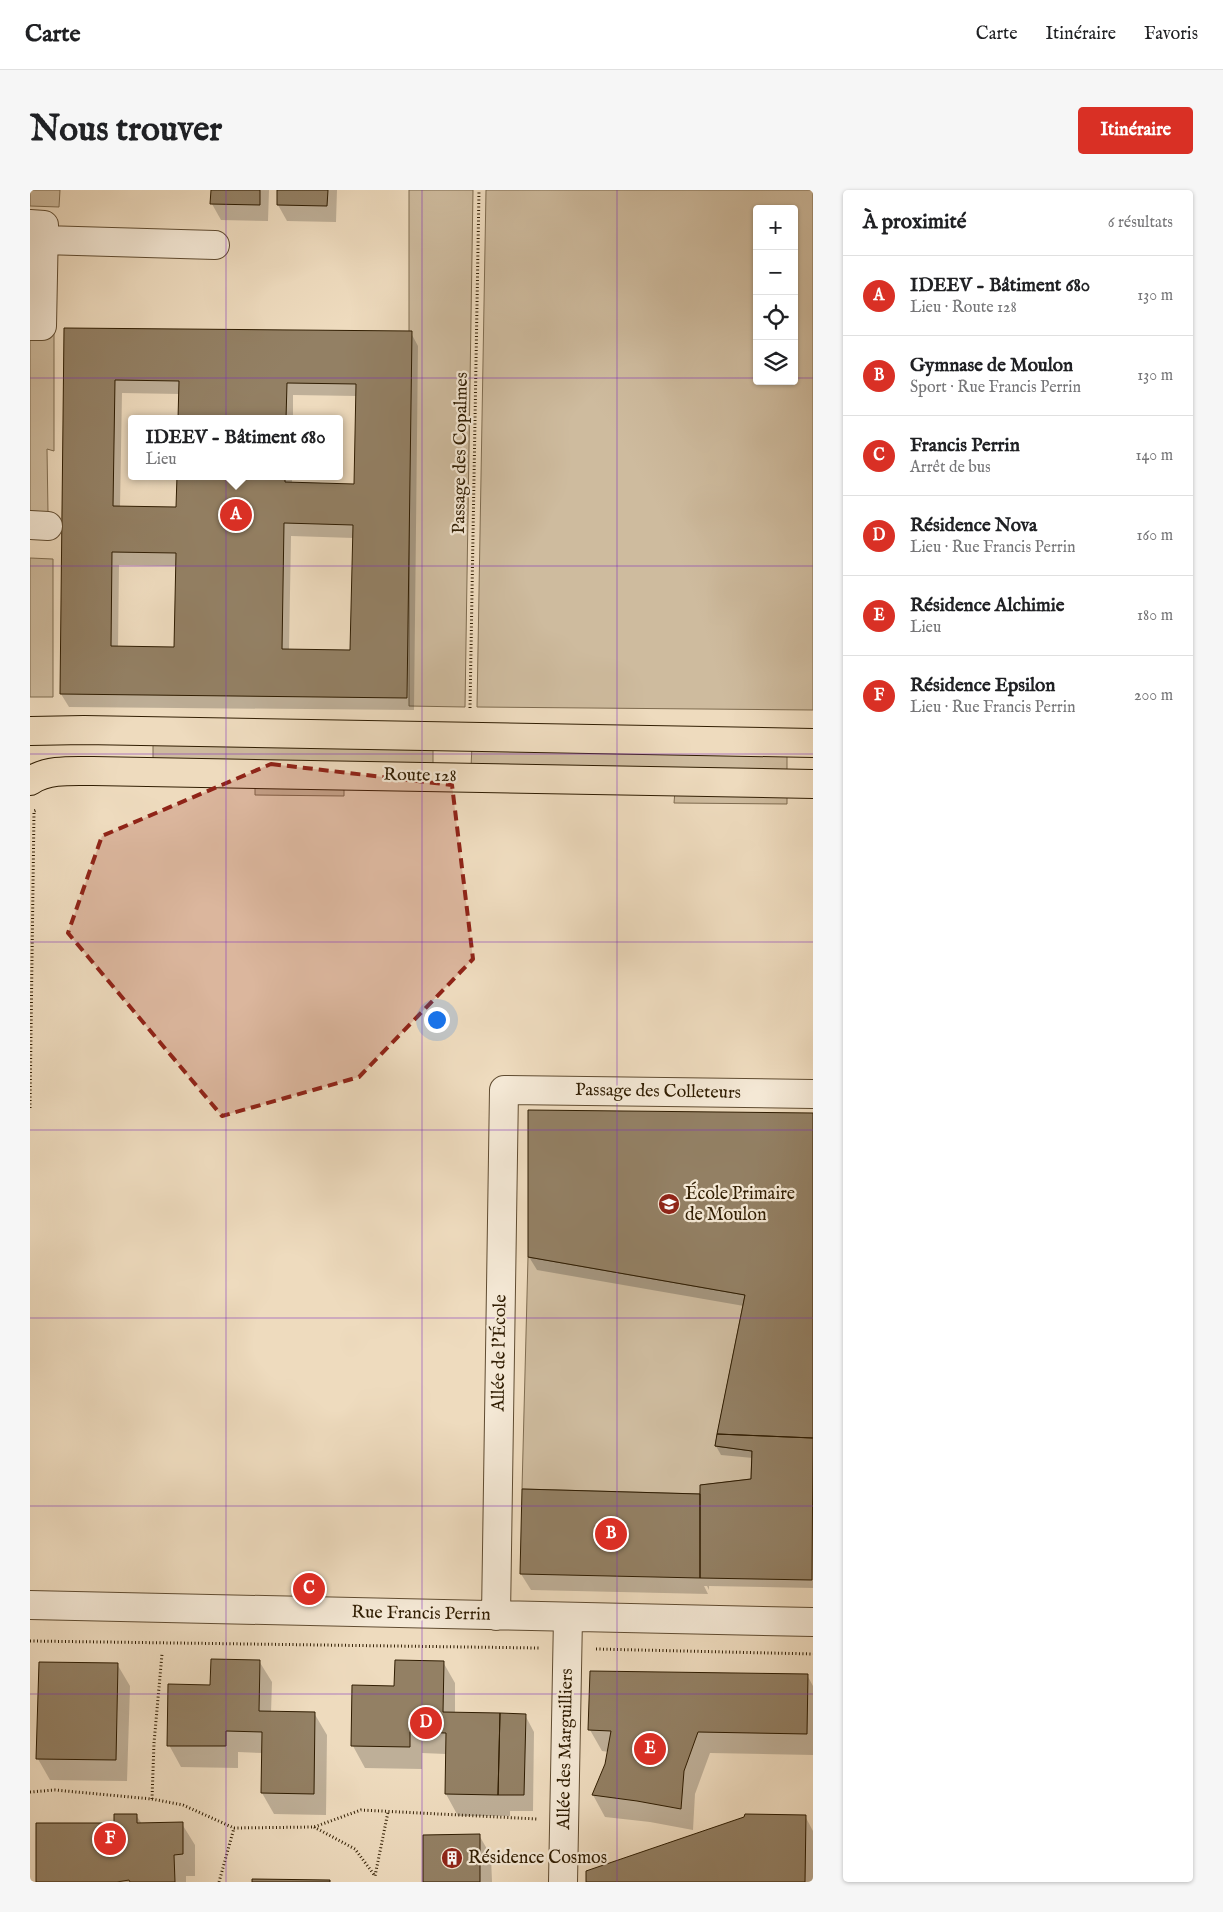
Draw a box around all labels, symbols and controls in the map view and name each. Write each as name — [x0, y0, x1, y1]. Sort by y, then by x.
text: Carte — [25, 19, 81, 50]
text: Carte — [976, 23, 1018, 46]
text: Itinéraire — [1046, 23, 1116, 46]
text: Favoris — [1144, 23, 1198, 46]
button: Itinéraire — [1078, 107, 1193, 154]
text: Nous trouver — [30, 108, 222, 153]
map controls — [753, 205, 798, 385]
button: + — [753, 205, 798, 250]
text: À proximité — [863, 209, 966, 236]
text: 6 résultats — [1108, 213, 1173, 233]
button: − — [753, 250, 798, 295]
text: IDEEV - Bâtiment 680 — [910, 274, 1090, 298]
text: A — [874, 286, 884, 306]
text: 130 m — [1137, 286, 1173, 306]
button: locate — [753, 295, 798, 340]
text: Lieu · Route 128 — [910, 298, 1017, 318]
button: layers — [753, 340, 798, 385]
text: Gymnase de Moulon — [910, 354, 1073, 378]
text: B — [874, 366, 884, 386]
text: 130 m — [1137, 366, 1173, 386]
street label: Passage des Copalmes — [448, 372, 474, 534]
text: Sport · Rue Francis Perrin — [910, 378, 1081, 398]
popup — [128, 415, 343, 480]
text: IDEEV - Bâtiment 680 — [145, 426, 326, 450]
text: Francis Perrin — [910, 434, 1020, 458]
text: C — [873, 446, 885, 466]
text: 140 m — [1135, 446, 1173, 466]
text: Lieu — [145, 450, 177, 470]
text: Arrêt de bus — [910, 458, 991, 478]
pin: A — [220, 496, 252, 534]
text: Résidence Nova — [910, 514, 1037, 538]
text: D — [873, 526, 885, 546]
text: 160 m — [1137, 526, 1173, 546]
text: Lieu · Rue Francis Perrin — [910, 538, 1075, 558]
text: Résidence Alchimie — [910, 594, 1065, 618]
text: E — [873, 606, 885, 626]
text: 180 m — [1137, 606, 1173, 626]
text: Lieu — [910, 618, 941, 638]
text: Résidence Epsilon — [910, 674, 1055, 698]
text: F — [874, 686, 884, 706]
text: 200 m — [1134, 686, 1173, 706]
text: Lieu · Rue Francis Perrin — [910, 698, 1075, 718]
street label: Route 128 — [383, 764, 457, 788]
your location — [424, 1007, 450, 1033]
street label: Passage des Colleteurs — [575, 1079, 741, 1105]
place label: École Primaire de Moulon — [685, 1181, 795, 1227]
school or university icon: École Primaire de Moulon — [657, 1192, 681, 1216]
street label: Allée de l'École — [485, 1294, 513, 1413]
pin: B — [595, 1515, 627, 1553]
pin: C — [293, 1570, 325, 1608]
street label: Rue Francis Perrin — [351, 1601, 491, 1627]
street label: Allée des Marguilliers — [553, 1668, 579, 1831]
pin: D — [410, 1704, 442, 1742]
pin: E — [634, 1730, 666, 1768]
pin: F — [94, 1820, 126, 1858]
building icon: Résidence Cosmos — [440, 1846, 464, 1870]
place label: Résidence Cosmos — [468, 1847, 607, 1870]

